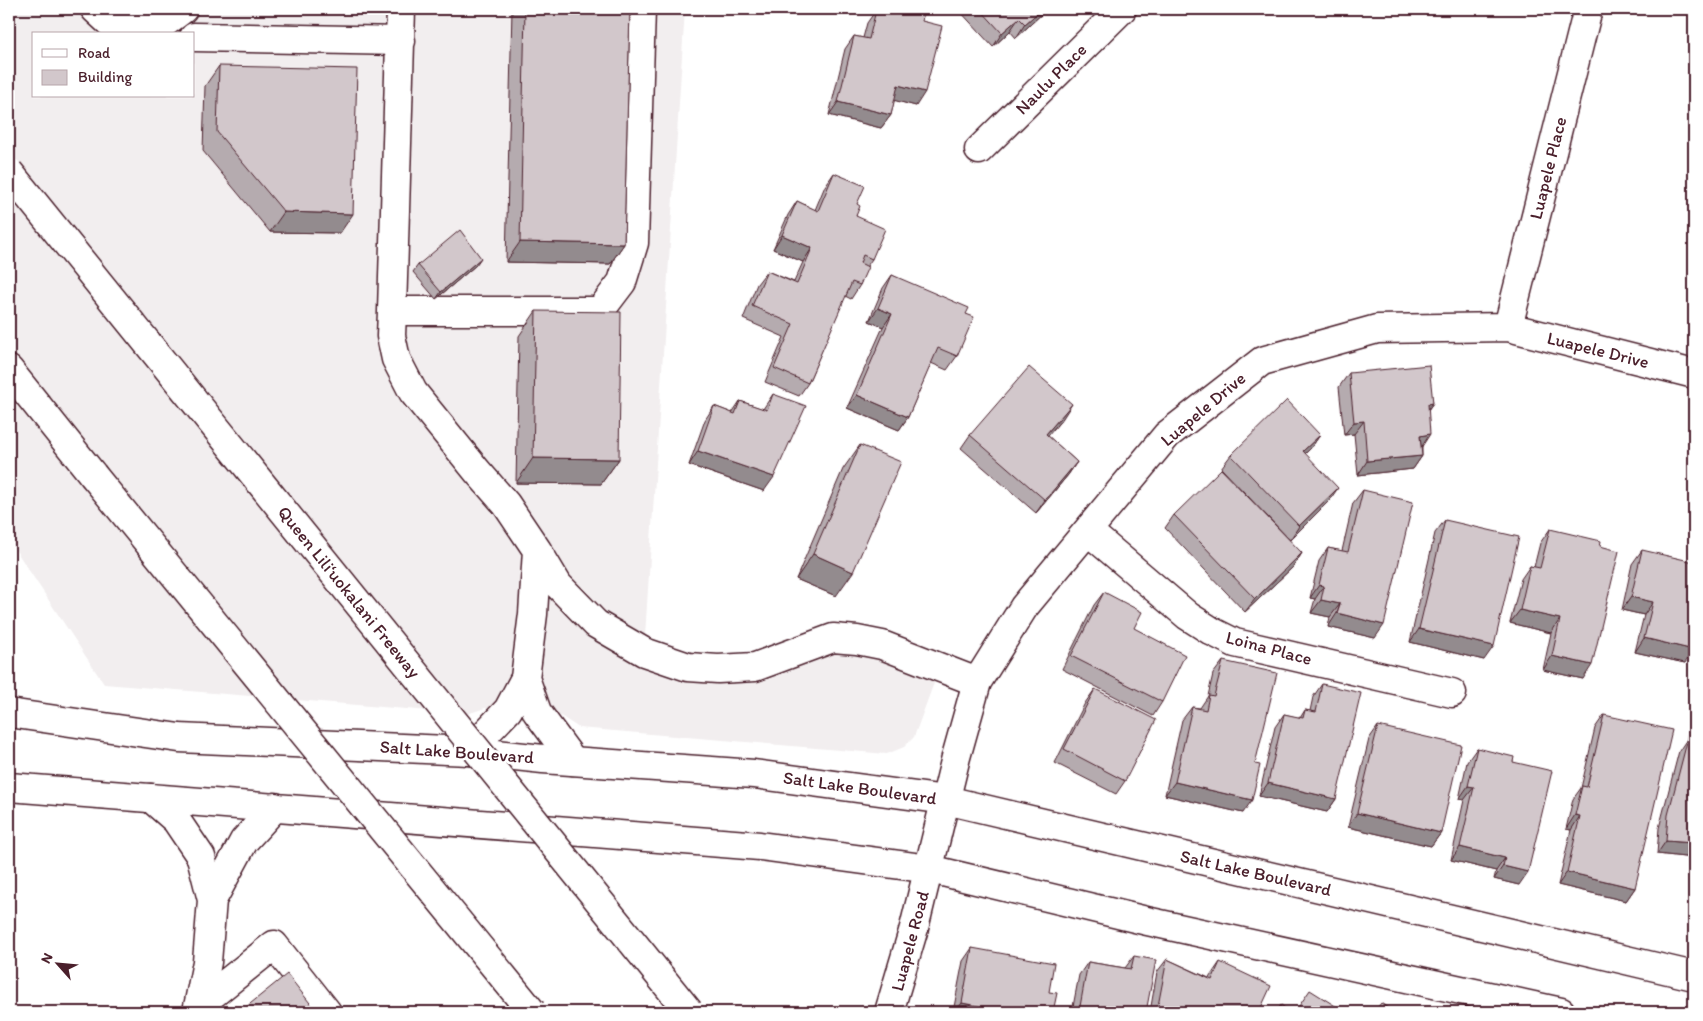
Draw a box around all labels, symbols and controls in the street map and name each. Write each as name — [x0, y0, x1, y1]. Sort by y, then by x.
legend — [32, 32, 195, 98]
street label: Naulu Place — [1011, 39, 1091, 119]
text: Road — [78, 44, 111, 62]
text: Building — [78, 68, 132, 86]
street label: Luapele Place — [1525, 114, 1571, 222]
street label: Luapele Drive — [1545, 327, 1651, 373]
street label: Luapele Drive — [1156, 367, 1250, 451]
street label: Queen Liliʻuokalani Freeway — [273, 502, 426, 683]
street label: Loina Place — [1224, 626, 1314, 670]
street label: Salt Lake Boulevard — [379, 736, 535, 768]
street label: Salt Lake Boulevard — [782, 766, 938, 810]
street label: Salt Lake Boulevard — [1178, 845, 1334, 901]
street label: Luapele Road — [886, 888, 934, 994]
north arrow — [32, 938, 82, 988]
text: N — [37, 950, 57, 966]

